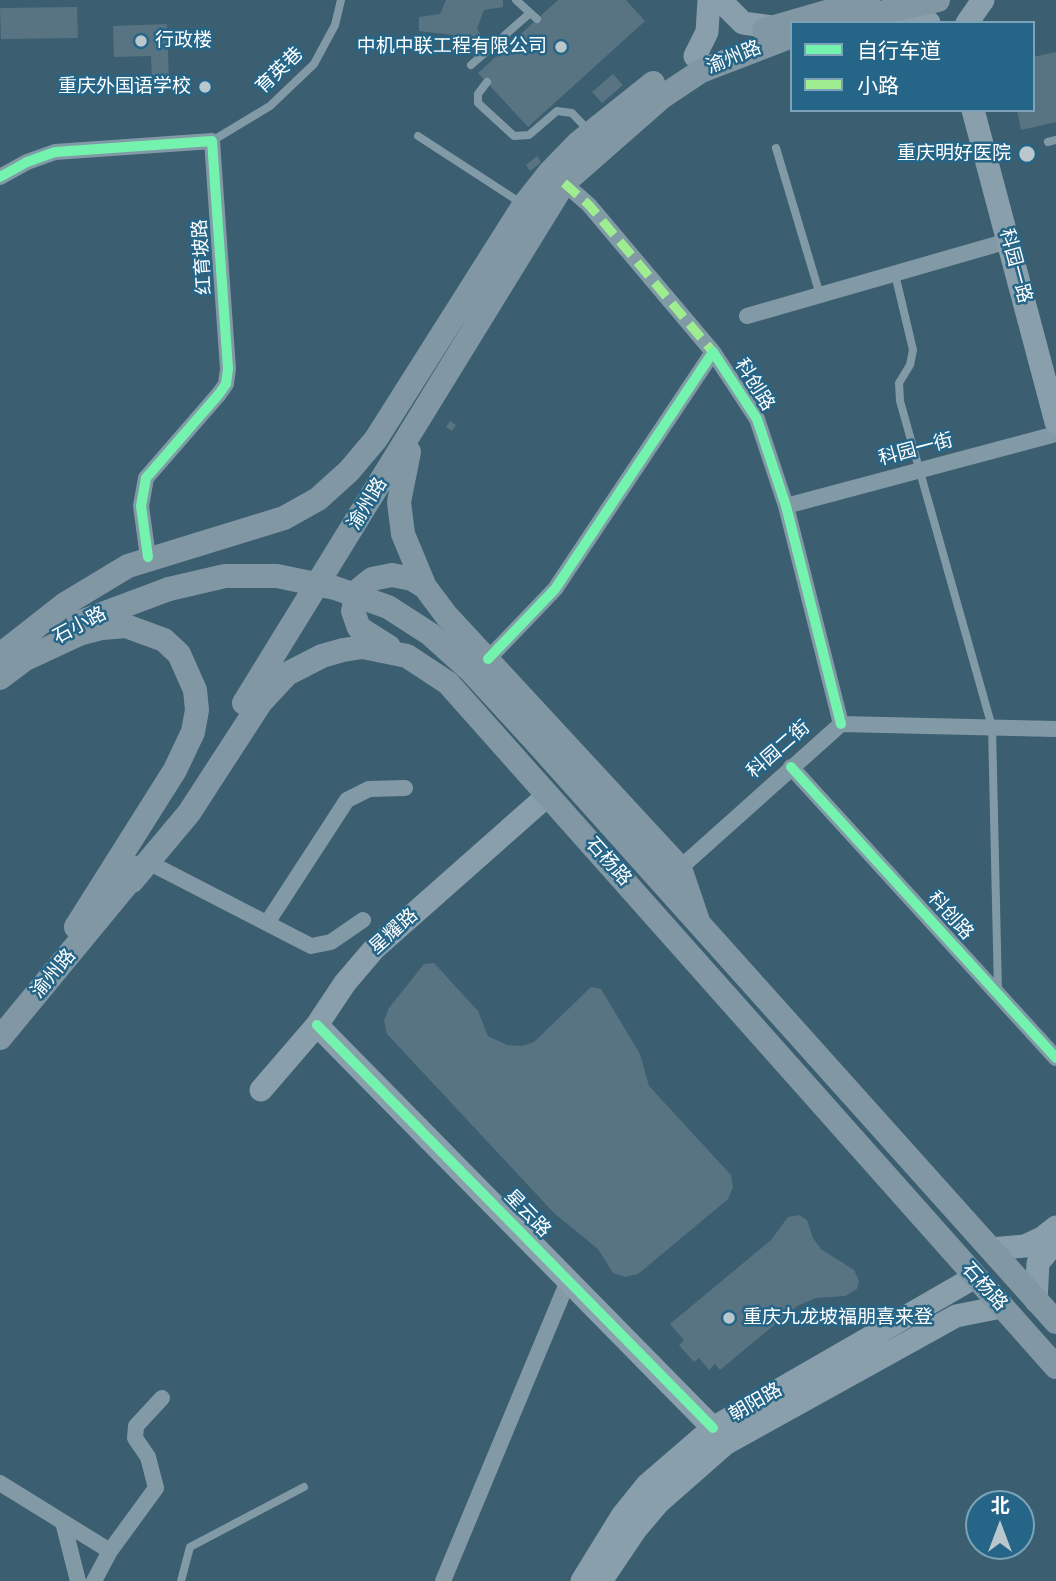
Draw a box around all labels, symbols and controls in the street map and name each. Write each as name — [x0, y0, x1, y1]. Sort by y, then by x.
legend — [790, 21, 1035, 112]
place label: 行政楼 — [155, 30, 212, 52]
marker: 行政楼 — [133, 33, 149, 49]
place label: 中机中联工程有限公司 — [357, 36, 547, 58]
street label: 渝州路 — [703, 37, 765, 79]
text: 自行车道 — [857, 37, 941, 65]
marker: 中机中联工程有限公司 — [553, 39, 569, 55]
street label: 育英巷 — [252, 43, 308, 99]
text: 小路 — [857, 72, 899, 100]
place label: 重庆外国语学校 — [58, 76, 191, 98]
marker: 重庆外国语学校 — [197, 79, 213, 95]
place label: 重庆明好医院 — [897, 143, 1011, 165]
marker: 重庆明好医院 — [1017, 144, 1037, 164]
street label: 红育坡路 — [189, 218, 217, 296]
street label: 科园一路 — [994, 226, 1036, 306]
street label: 科创路 — [729, 355, 779, 415]
street label: 科园一街 — [876, 429, 956, 471]
street label: 渝州路 — [344, 474, 392, 534]
street label: 石小路 — [49, 603, 111, 649]
street label: 科园二街 — [743, 716, 815, 784]
street label: 石杨路 — [580, 833, 636, 891]
street label: 科创路 — [922, 887, 978, 945]
street label: 星耀路 — [365, 904, 423, 960]
street label: 渝州路 — [27, 945, 81, 1003]
street label: 星云路 — [499, 1186, 555, 1242]
street label: 石杨路 — [956, 1258, 1012, 1316]
place label: 重庆九龙坡福朋喜来登 — [743, 1307, 933, 1329]
marker: 重庆九龙坡福朋喜来登 — [721, 1310, 737, 1326]
street label: 朝阳路 — [726, 1379, 786, 1427]
north arrow — [965, 1490, 1035, 1560]
text: 北 — [990, 1493, 1010, 1518]

